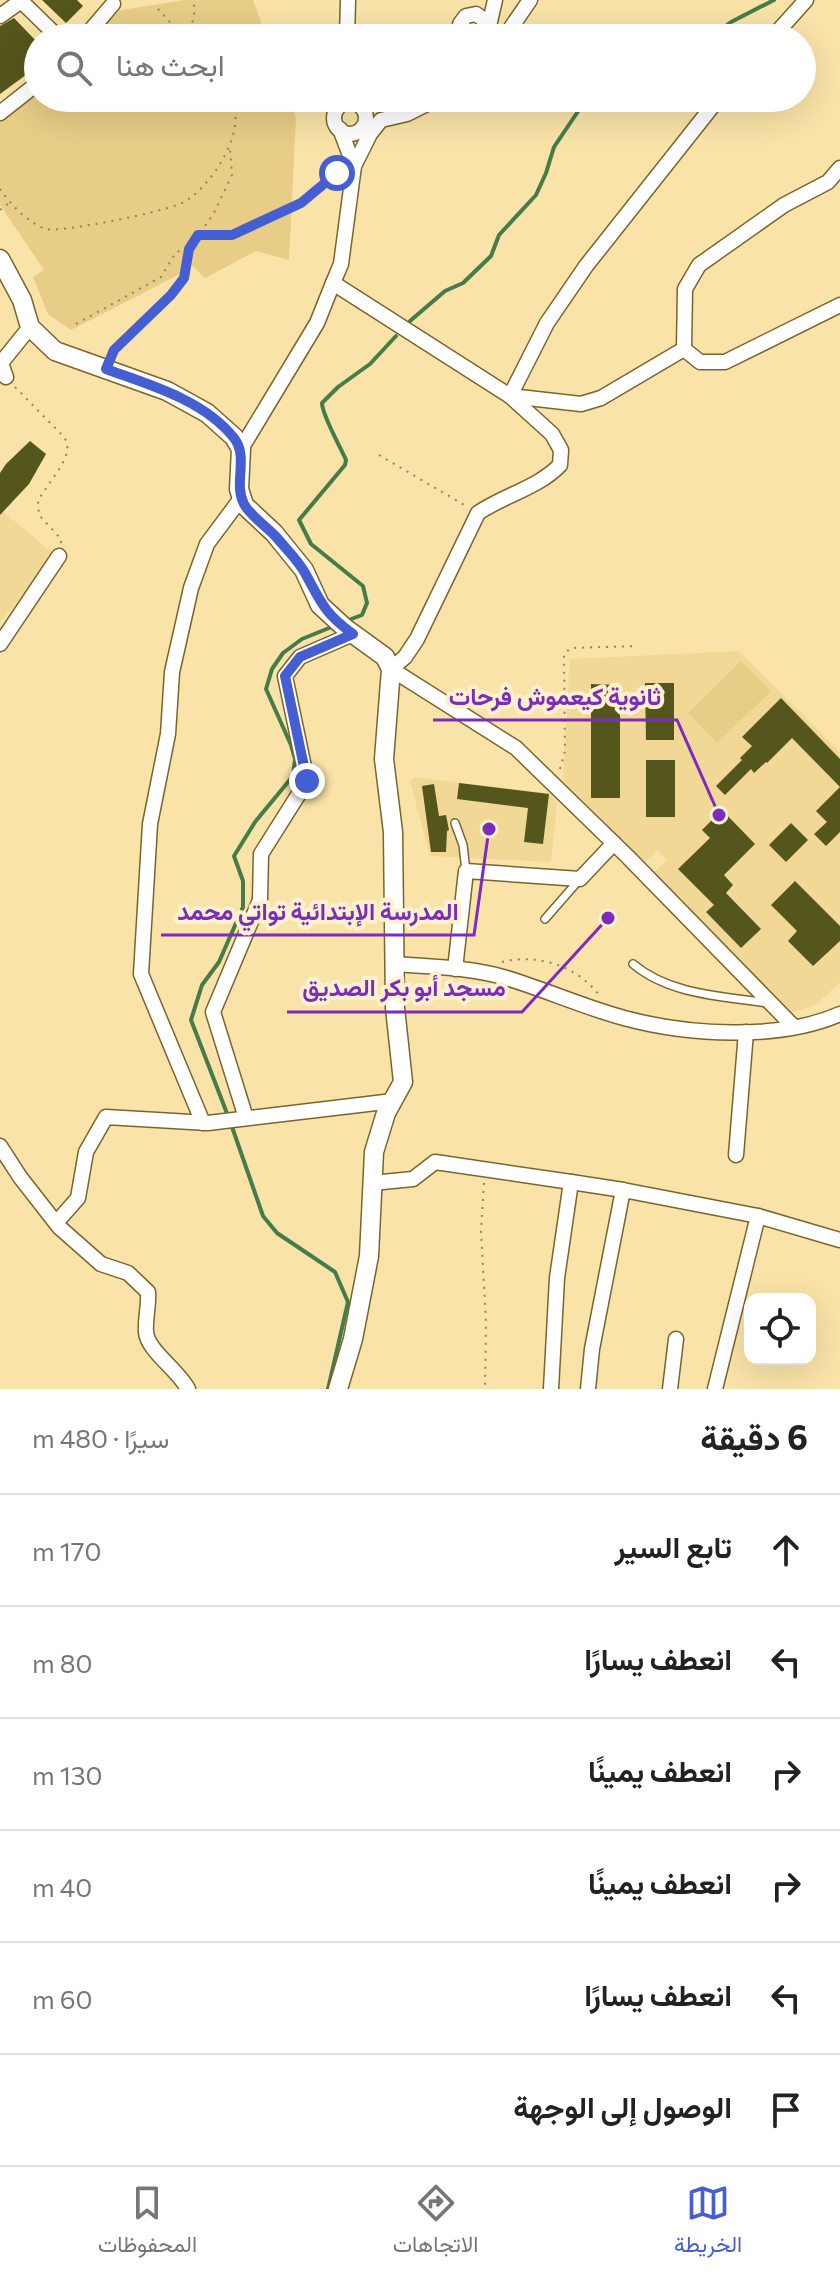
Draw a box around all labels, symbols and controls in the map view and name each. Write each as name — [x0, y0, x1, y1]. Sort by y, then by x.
search box — [24, 24, 816, 112]
text: ابحث هنا — [116, 45, 225, 82]
icon: search — [52, 46, 96, 90]
route start — [319, 155, 355, 191]
callout: ثانوية كيعموش فرحات — [433, 672, 677, 720]
text: ثانوية كيعموش فرحات — [449, 681, 661, 712]
route end — [289, 763, 325, 799]
callout: المدرسة الإبتدائية تواتي محمد — [161, 887, 474, 935]
text: المدرسة الإبتدائية تواتي محمد — [177, 896, 459, 932]
callout: مسجد أبو بكر الصديق — [287, 964, 522, 1012]
text: مسجد أبو بكر الصديق — [302, 972, 506, 1003]
map controls — [744, 1293, 816, 1365]
button: locate — [744, 1293, 816, 1365]
text: 6 دقيقة — [700, 1415, 808, 1457]
text: سيرًا · 480 m — [32, 1422, 169, 1453]
text: تابع السير — [614, 1527, 732, 1564]
icon: ahead — [764, 1528, 808, 1572]
text: 170 m — [32, 1535, 101, 1566]
text: انعطف يسارًا — [584, 1639, 732, 1676]
icon: left — [764, 1640, 808, 1684]
text: 80 m — [32, 1647, 92, 1678]
text: انعطف يمينًا — [588, 1751, 732, 1788]
icon: right — [764, 1752, 808, 1796]
text: 130 m — [32, 1759, 103, 1790]
text: انعطف يمينًا — [588, 1863, 732, 1900]
icon: right — [764, 1864, 808, 1908]
text: 40 m — [32, 1871, 92, 1902]
text: انعطف يسارًا — [584, 1975, 732, 2012]
icon: left — [764, 1976, 808, 2020]
text: 60 m — [32, 1983, 92, 2014]
text: الوصول إلى الوجهة — [513, 2087, 732, 2124]
icon: arrive — [764, 2088, 808, 2132]
tab: المحفوظات — [98, 2181, 197, 2264]
tab: الاتجاهات — [393, 2181, 478, 2264]
tab: الخريطة — [674, 2181, 742, 2264]

